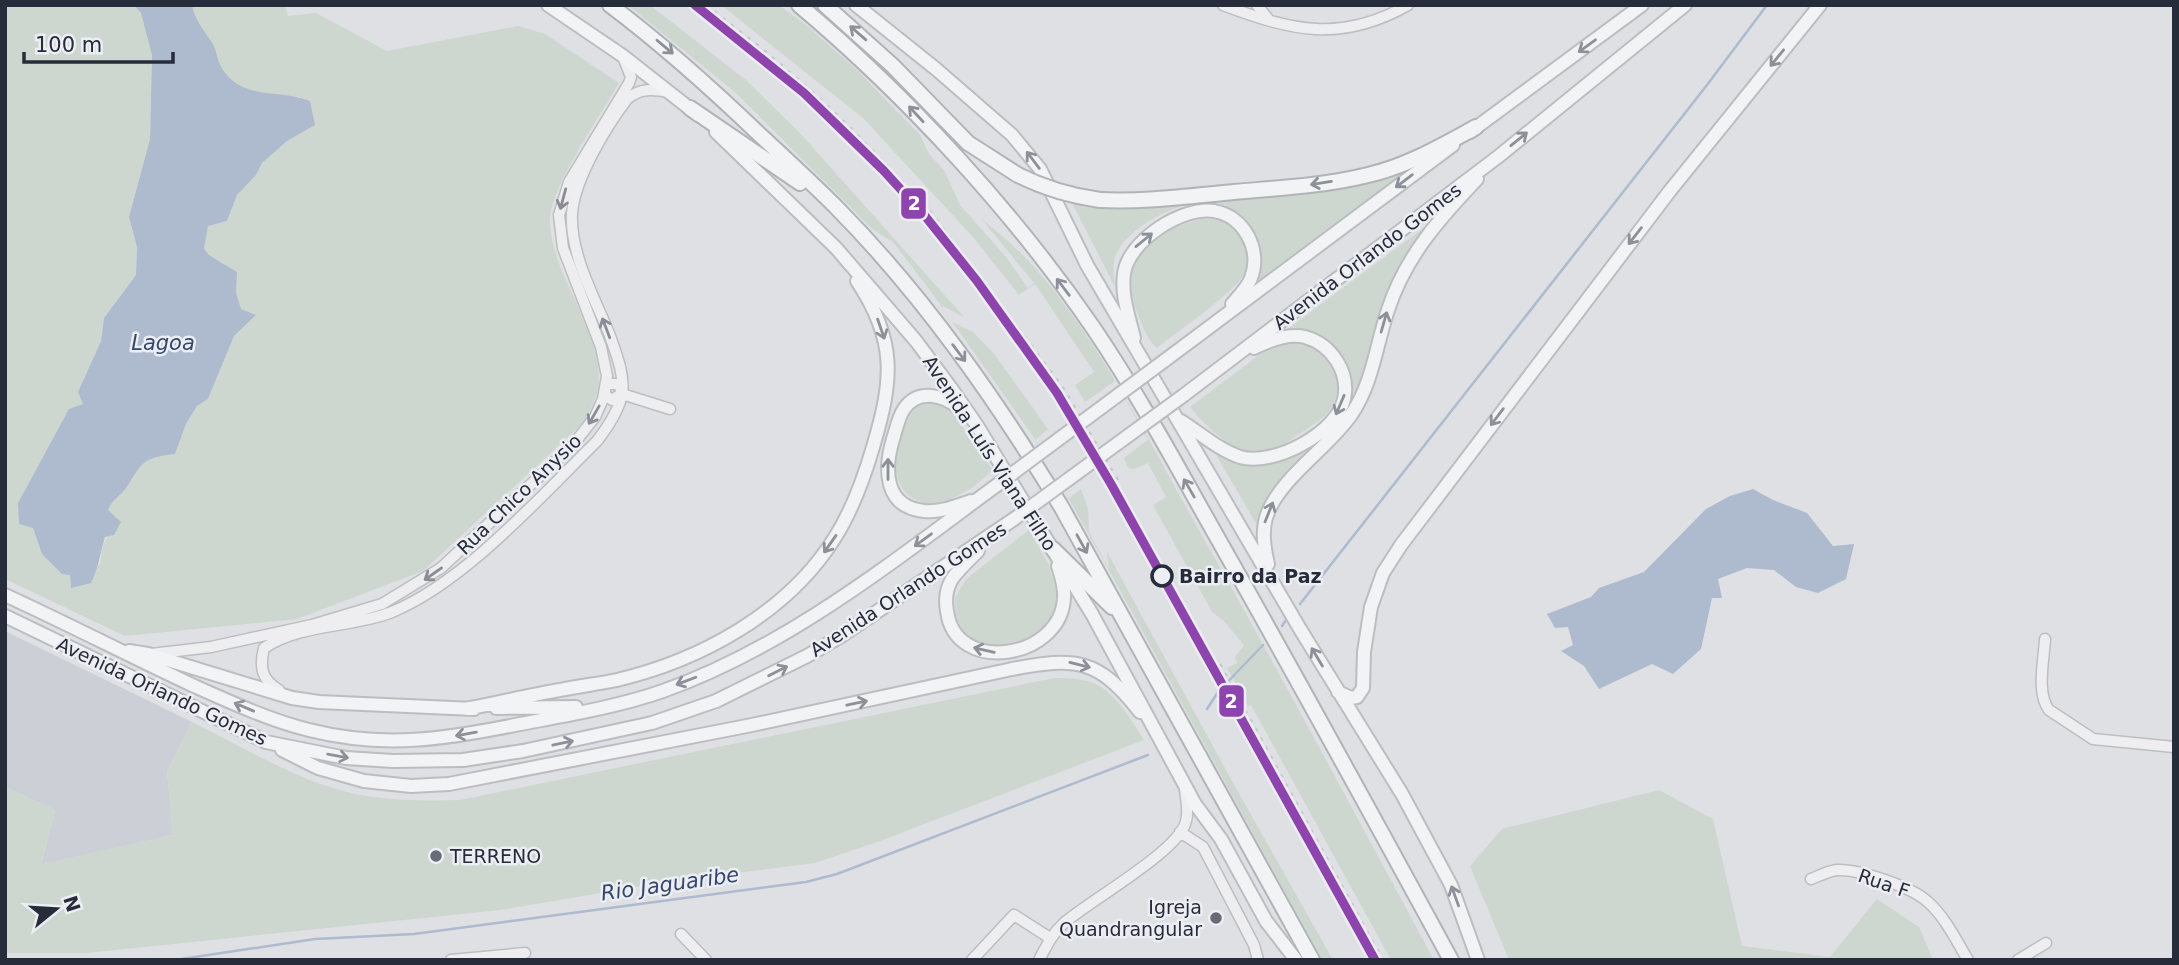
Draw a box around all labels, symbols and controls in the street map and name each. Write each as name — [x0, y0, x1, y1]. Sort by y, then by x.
scale bar — [24, 21, 173, 65]
one-way arrow — [849, 25, 867, 41]
text: 100 m — [35, 33, 102, 57]
one-way arrow — [655, 39, 673, 55]
one-way arrow — [1578, 39, 1597, 53]
one-way arrow — [1769, 49, 1784, 67]
one-way arrow — [907, 106, 924, 123]
one-way arrow — [1510, 131, 1528, 147]
one-way arrow — [1026, 151, 1040, 170]
one-way arrow — [1395, 174, 1414, 188]
one-way arrow — [1310, 177, 1333, 190]
street label: Avenida Orlando Gomes — [1269, 178, 1465, 334]
line badge: 2 — [900, 187, 927, 220]
one-way arrow — [556, 188, 569, 210]
text: 2 — [907, 192, 921, 214]
one-way arrow — [1627, 227, 1642, 245]
one-way arrow — [1135, 232, 1153, 247]
one-way arrow — [1056, 279, 1071, 297]
one-way arrow — [1379, 311, 1392, 333]
one-way arrow — [876, 317, 888, 339]
one-way arrow — [599, 318, 612, 339]
water label: Lagoa — [131, 331, 195, 355]
one-way arrow — [952, 343, 966, 362]
street label: Avenida Luís Viana Filho — [919, 351, 1061, 555]
one-way arrow — [1333, 394, 1346, 415]
one-way arrow — [587, 405, 601, 425]
one-way arrow — [1490, 407, 1504, 426]
street label: Rua Chico Anysio — [452, 429, 586, 559]
one-way arrow — [881, 458, 895, 481]
one-way arrow — [1182, 478, 1196, 498]
one-way arrow — [1263, 502, 1276, 523]
street label: Avenida Orlando Gomes — [806, 517, 1010, 661]
one-way arrow — [914, 533, 933, 547]
one-way arrow — [1076, 533, 1089, 554]
one-way arrow — [823, 534, 838, 553]
marker: Bairro da Paz — [1151, 565, 1173, 587]
place label: Bairro da Paz — [1179, 565, 1322, 587]
one-way arrow — [424, 567, 443, 581]
street label: Avenida Orlando Gomes — [53, 632, 271, 750]
one-way arrow — [973, 643, 995, 656]
one-way arrow — [1309, 647, 1323, 667]
one-way arrow — [1068, 659, 1090, 672]
one-way arrow — [767, 663, 788, 677]
one-way arrow — [676, 676, 698, 689]
line badge: 2 — [1218, 684, 1245, 718]
text: 2 — [1224, 690, 1238, 712]
one-way arrow — [845, 696, 868, 710]
one-way arrow — [233, 700, 255, 713]
one-way arrow — [455, 728, 478, 741]
one-way arrow — [551, 735, 574, 749]
one-way arrow — [326, 750, 348, 763]
place label: TERRENO — [449, 845, 541, 867]
marker: TERRENO — [428, 848, 444, 864]
water label: Rio Jaguaribe — [599, 862, 741, 906]
street label: Rua F — [1855, 864, 1913, 902]
north arrow — [21, 874, 91, 944]
one-way arrow — [1447, 885, 1460, 907]
text: N — [59, 893, 85, 915]
place label: Igreja Quandrangular — [1059, 896, 1202, 940]
marker: Igreja Quandrangular — [1208, 910, 1224, 926]

